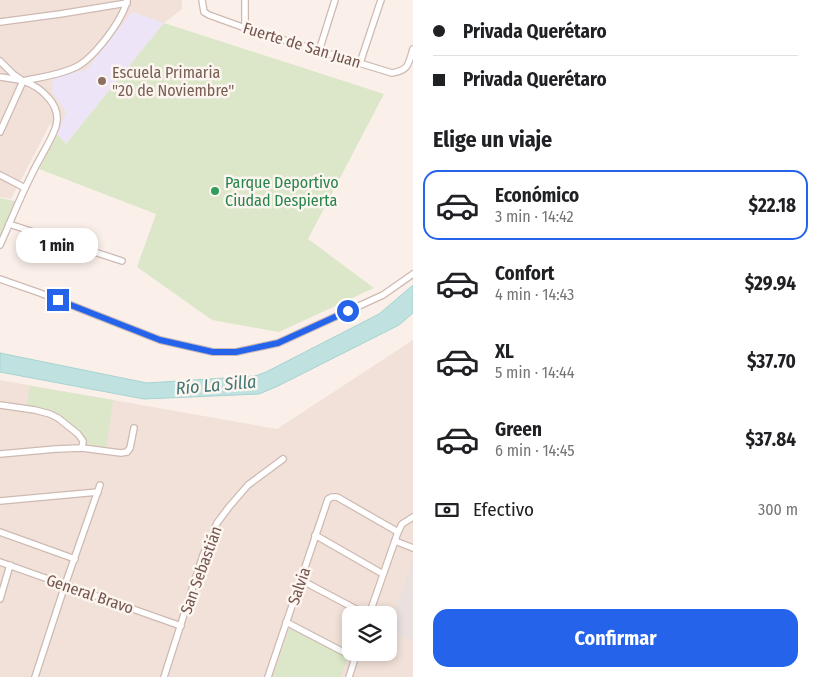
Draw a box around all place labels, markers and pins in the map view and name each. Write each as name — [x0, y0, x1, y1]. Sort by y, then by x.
place label: Escuela Primaria "20 de Noviembre" — [112, 63, 234, 100]
marker: Escuela Primaria "20 de Noviembre" — [96, 75, 108, 87]
place label: Parque Deportivo Ciudad Despierta — [225, 173, 339, 210]
marker: Parque Deportivo Ciudad Despierta — [209, 185, 221, 197]

